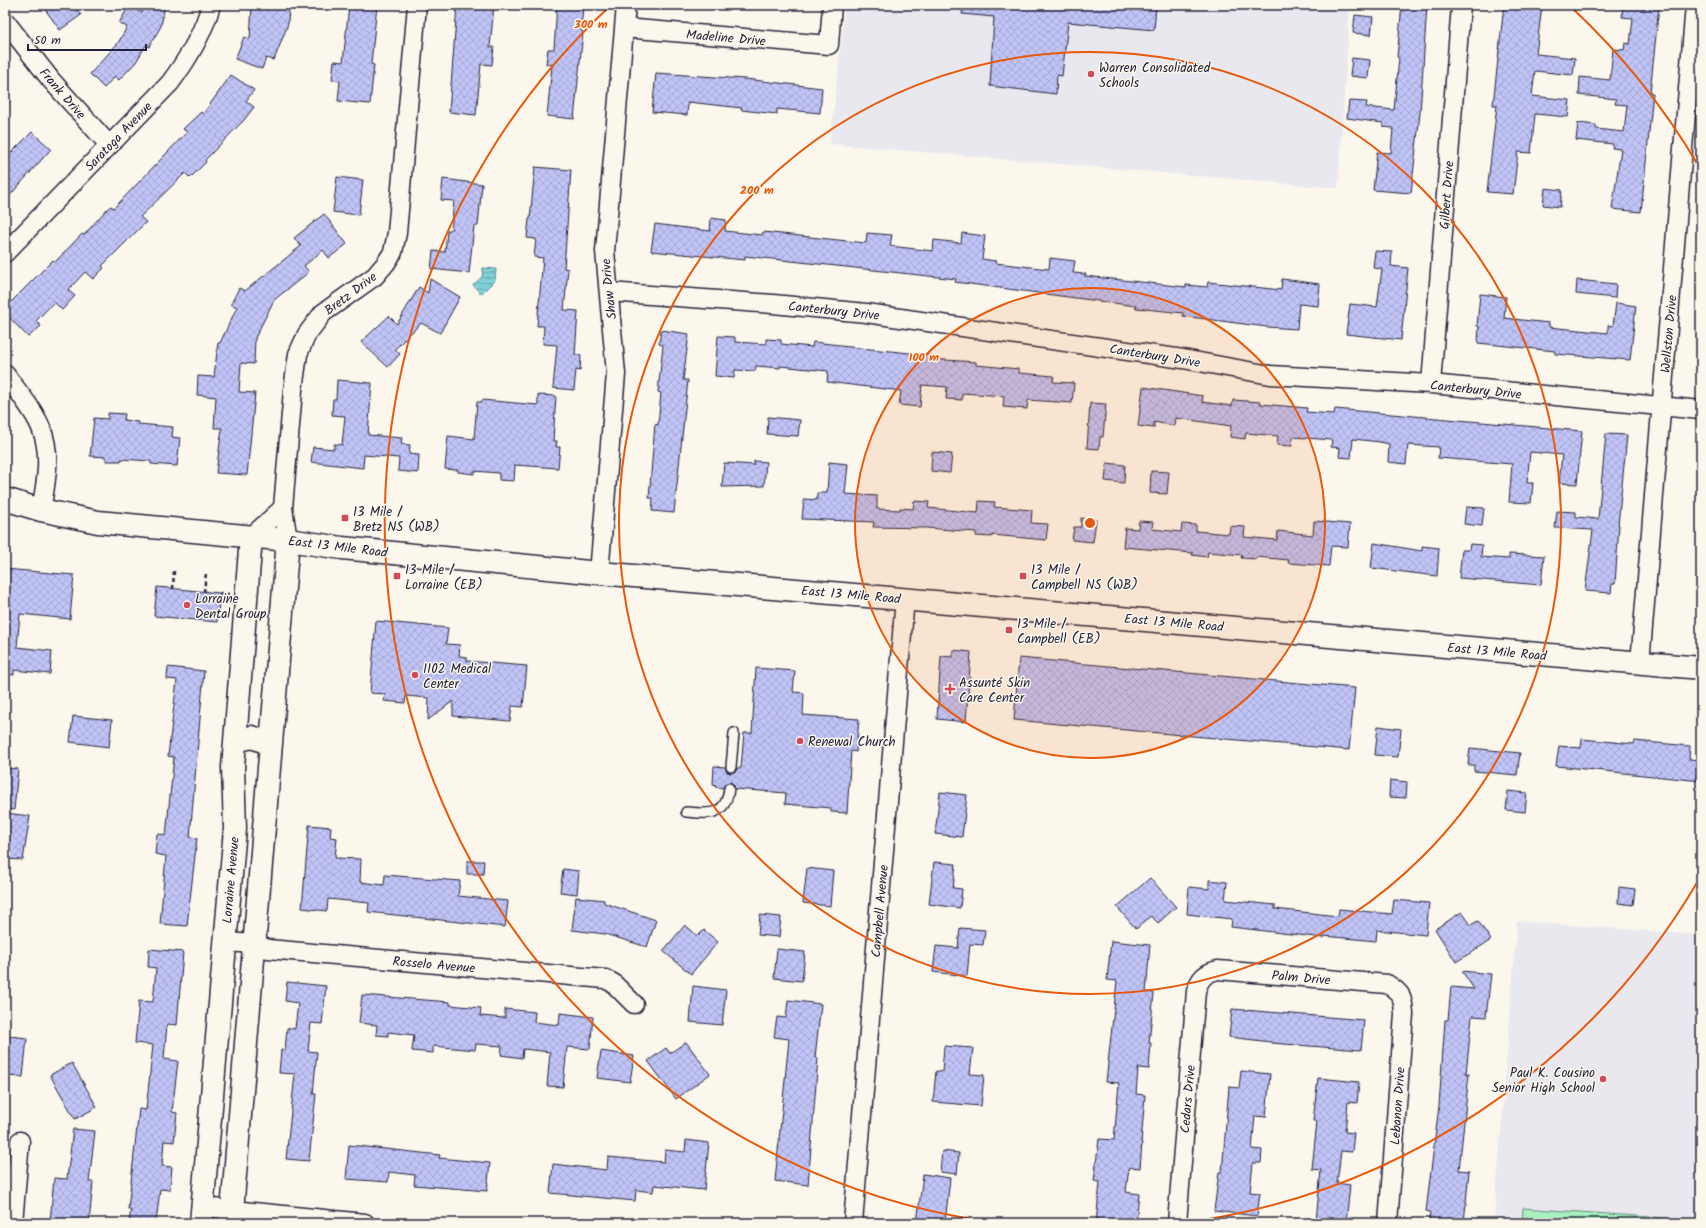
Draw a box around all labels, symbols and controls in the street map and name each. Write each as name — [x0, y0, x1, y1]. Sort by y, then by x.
text: 300 m — [573, 15, 608, 34]
street label: Madeline Drive — [685, 25, 767, 52]
scale bar — [28, 26, 146, 52]
text: 50 m — [34, 31, 61, 50]
place label: Warren Consolidated Schools — [1099, 58, 1211, 94]
street label: Frank Drive — [33, 63, 90, 125]
marker: Warren Consolidated Schools — [1086, 69, 1096, 79]
street label: Saratoga Avenue — [80, 97, 158, 177]
street label: Gilbert Drive — [1435, 160, 1460, 230]
text: 200 m — [740, 181, 774, 200]
street label: Shaw Drive — [596, 257, 623, 320]
street label: Bretz Drive — [320, 267, 382, 321]
street label: Wellston Drive — [1656, 294, 1683, 374]
street label: Canterbury Drive — [787, 296, 881, 327]
street label: Canterbury Drive — [1108, 339, 1202, 374]
text: 100 m — [909, 348, 939, 367]
street label: Canterbury Drive — [1429, 375, 1523, 406]
place label: 13 Mile / Bretz NS (WB) — [353, 502, 440, 538]
marker: 13 Mile / Bretz NS (WB) — [340, 513, 350, 523]
centre of rings — [1083, 516, 1097, 530]
street label: East 13 Mile Road — [287, 531, 389, 564]
place label: 13 Mile / Lorraine (EB) — [405, 560, 483, 596]
place label: 13 Mile / Campbell NS (WB) — [1031, 560, 1138, 596]
marker: 13 Mile / Lorraine (EB) — [392, 571, 402, 581]
marker: 13 Mile / Campbell NS (WB) — [1018, 571, 1028, 581]
street label: East 13 Mile Road — [800, 581, 902, 610]
place label: Lorraine Dental Group — [195, 589, 267, 625]
marker: Lorraine Dental Group — [182, 600, 192, 610]
street label: East 13 Mile Road — [1123, 609, 1225, 638]
place label: 13 Mile / Campbell (EB) — [1017, 614, 1100, 650]
marker: 13 Mile / Campbell (EB) — [1004, 625, 1014, 635]
street label: East 13 Mile Road — [1446, 638, 1548, 667]
place label: 1102 Medical Center — [423, 659, 491, 695]
marker: 1102 Medical Center — [410, 670, 420, 680]
place label: Assunté Skin Care Center — [959, 673, 1030, 709]
marker: Assunté Skin Care Center — [944, 683, 956, 695]
place label: Renewal Church — [808, 732, 896, 753]
marker: Renewal Church — [795, 736, 805, 746]
street label: Lorraine Avenue — [217, 836, 246, 924]
street label: Campbell Avenue — [866, 864, 895, 958]
street label: Rosselo Avenue — [392, 951, 476, 980]
street label: Palm Drive — [1271, 965, 1331, 992]
place label: Paul K. Cousino Senior High School — [1492, 1063, 1595, 1099]
street label: Cedars Drive — [1175, 1064, 1202, 1134]
street label: Lebanon Drive — [1385, 1066, 1412, 1146]
marker: Paul K. Cousino Senior High School — [1598, 1074, 1608, 1084]

